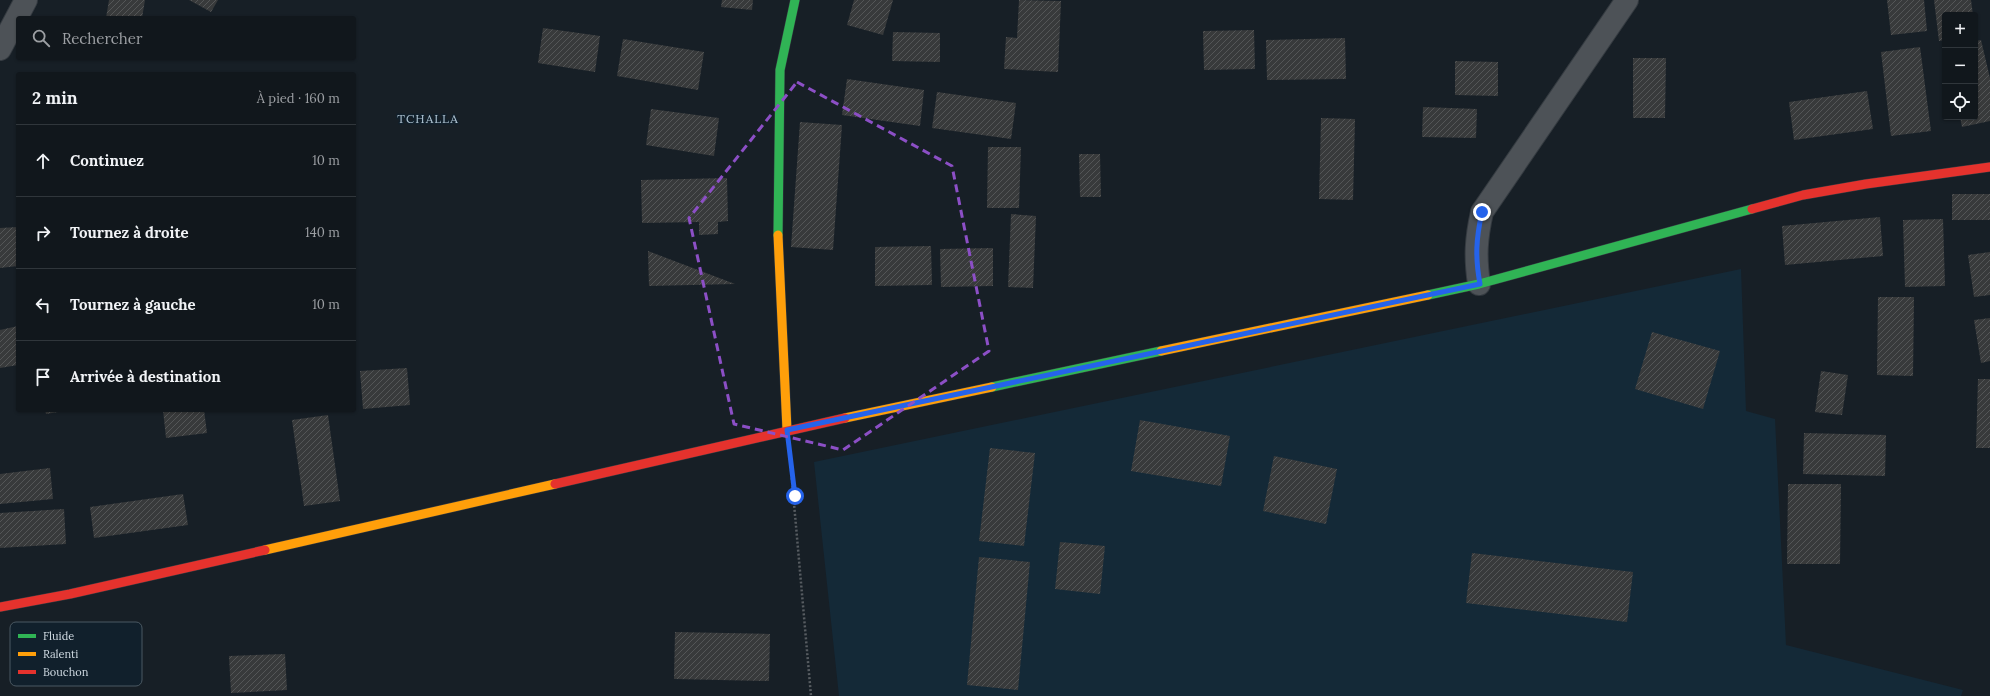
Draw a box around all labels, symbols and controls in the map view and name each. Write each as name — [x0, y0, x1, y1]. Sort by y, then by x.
map controls — [1942, 12, 1978, 120]
button: + — [1942, 12, 1978, 48]
search box — [16, 16, 356, 60]
icon: search — [30, 27, 52, 49]
text: Rechercher — [62, 29, 142, 48]
button: − — [1942, 48, 1978, 84]
button: locate — [1942, 84, 1978, 120]
text: 2 min — [32, 87, 78, 109]
text: À pied · 160 m — [257, 90, 340, 107]
district label: TCHALLA — [397, 111, 459, 126]
icon: ahead — [32, 150, 54, 172]
text: Continuez — [70, 151, 144, 170]
text: 10 m — [312, 152, 340, 169]
route end — [1473, 203, 1491, 221]
icon: right — [32, 222, 54, 244]
text: Tournez à droite — [70, 223, 189, 242]
text: 140 m — [305, 224, 340, 241]
icon: left — [32, 294, 54, 316]
text: Tournez à gauche — [70, 295, 196, 314]
text: 10 m — [312, 296, 340, 313]
icon: arrive — [32, 366, 54, 388]
text: Arrivée à destination — [70, 367, 221, 386]
route start — [786, 487, 804, 505]
legend — [10, 622, 142, 686]
text: Fluide — [43, 629, 74, 643]
text: Ralenti — [43, 647, 78, 661]
text: Bouchon — [43, 665, 89, 679]

